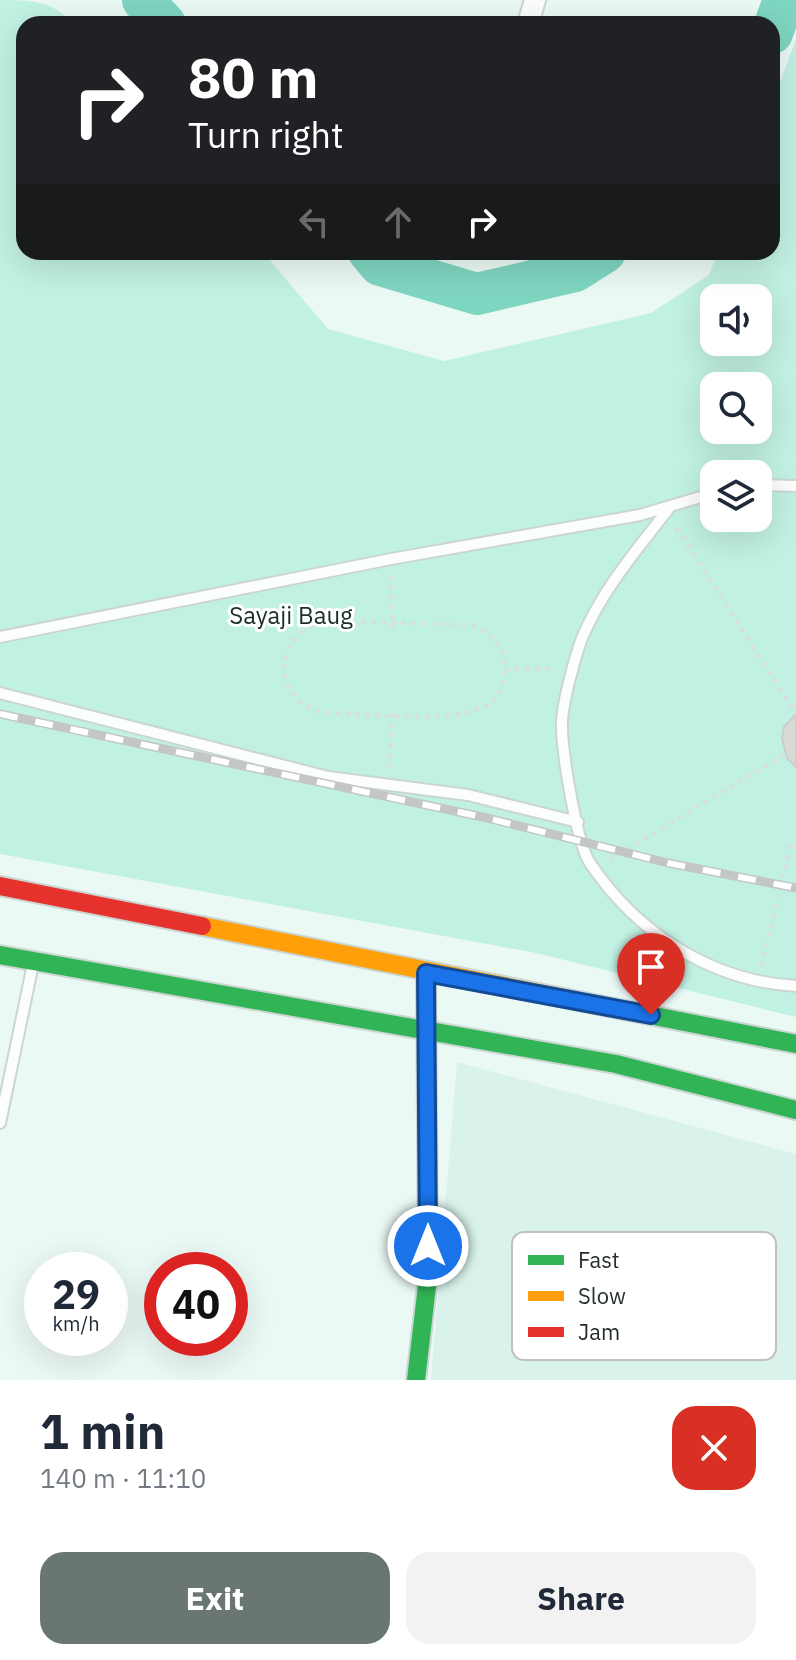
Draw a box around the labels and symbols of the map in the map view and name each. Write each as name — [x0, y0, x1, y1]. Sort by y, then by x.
park label: Sayaji Baug — [229, 599, 353, 631]
pin — [617, 933, 685, 1015]
position arrow — [386, 1204, 470, 1288]
legend — [512, 1232, 776, 1360]
text: Fast — [578, 1245, 619, 1274]
speed limit sign: 40 — [144, 1252, 248, 1356]
text: Slow — [578, 1281, 626, 1310]
text: Jam — [578, 1317, 620, 1346]

